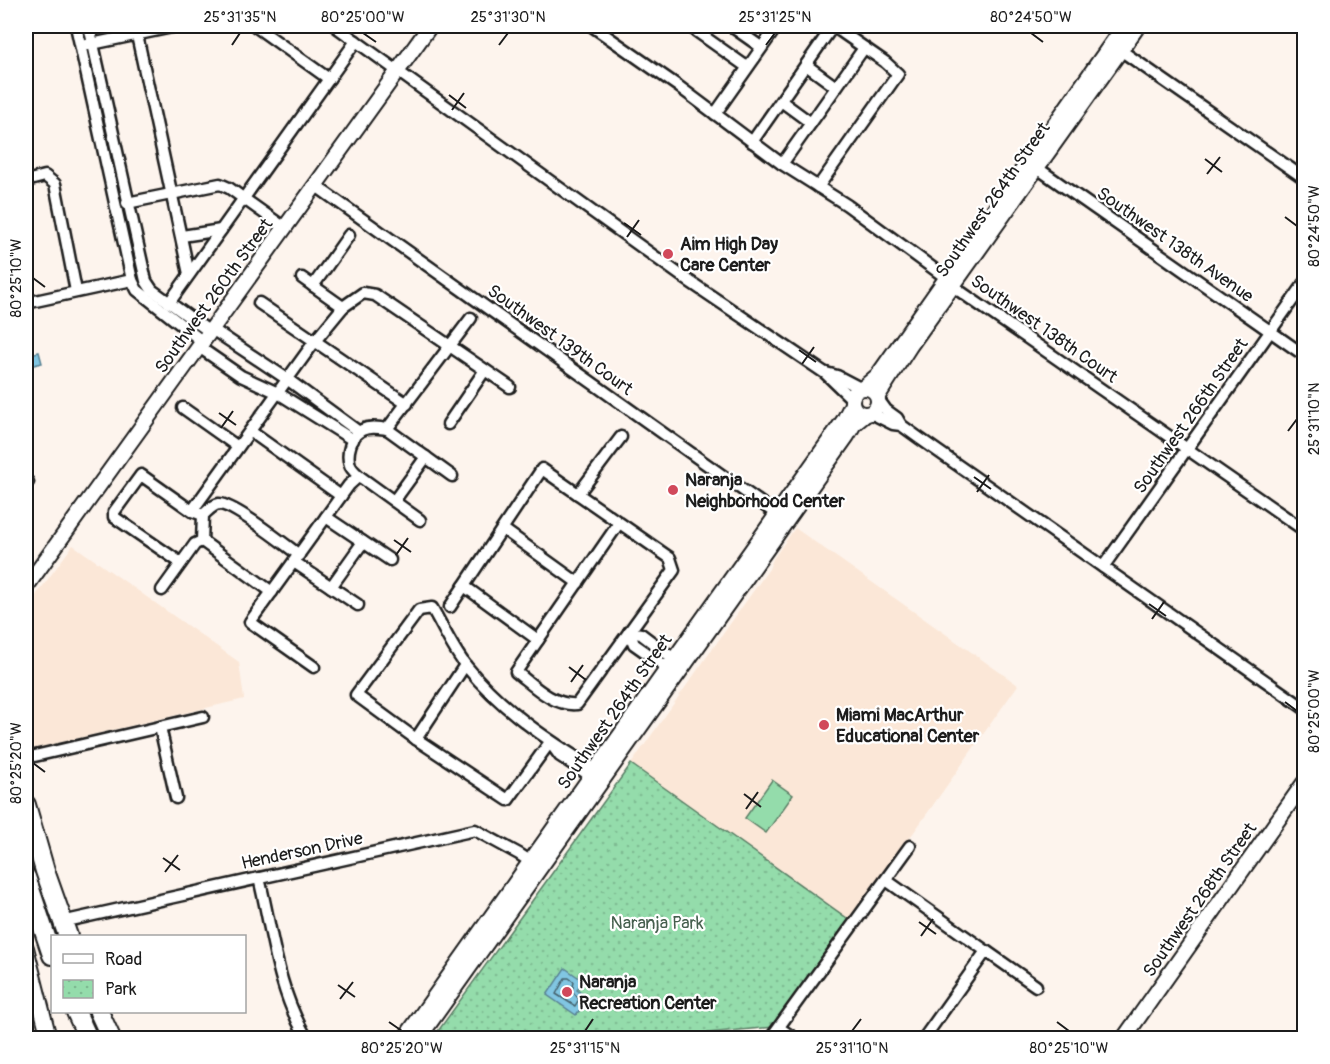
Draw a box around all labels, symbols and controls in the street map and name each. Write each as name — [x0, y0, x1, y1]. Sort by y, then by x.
text: 25°31'35"N — [203, 8, 277, 27]
text: 80°25'00"W — [321, 8, 405, 27]
text: 25°31'30"N — [470, 8, 546, 27]
text: 25°31'25"N — [738, 8, 812, 27]
text: 80°24'50"W — [990, 8, 1072, 27]
street label: Southwest 264th Street — [931, 117, 1056, 282]
street label: Southwest 138th Avenue — [1092, 182, 1258, 308]
text: 80°24'50"W — [1305, 185, 1324, 267]
street label: Southwest 260th Street — [150, 213, 279, 378]
place label: Aim High Day Care Center — [680, 233, 778, 277]
text: 80°25'10"W — [7, 238, 26, 317]
marker: Aim High Day Care Center — [661, 247, 675, 261]
street label: Southwest 138th Court — [966, 270, 1123, 389]
street label: Southwest 139th Court — [483, 279, 638, 401]
street label: Southwest 266th Street — [1129, 333, 1254, 498]
text: 25°31'10"N — [1305, 383, 1324, 455]
place label: Naranja Neighborhood Center — [685, 469, 845, 513]
marker: Naranja Neighborhood Center — [666, 483, 680, 497]
street label: Southwest 264th Street — [553, 629, 678, 794]
text: 80°25'00"W — [1305, 669, 1324, 753]
place label: Miami MacArthur Educational Center — [836, 704, 980, 748]
marker: Miami MacArthur Educational Center — [817, 718, 831, 732]
text: 80°25'20"W — [7, 722, 26, 804]
street label: Southwest 268th Street — [1138, 818, 1262, 982]
street label: Henderson Drive — [239, 827, 365, 875]
park label: Naranja Park — [611, 912, 704, 935]
legend — [51, 935, 246, 1013]
text: Road — [105, 948, 142, 971]
place label: Naranja Recreation Center — [579, 971, 717, 1015]
text: Park — [105, 978, 137, 1001]
marker: Naranja Recreation Center — [560, 985, 574, 999]
text: 80°25'20"W — [361, 1039, 443, 1058]
text: 25°31'15"N — [550, 1039, 620, 1058]
text: 25°31'10"N — [816, 1039, 888, 1058]
text: 80°25'10"W — [1030, 1039, 1109, 1058]

